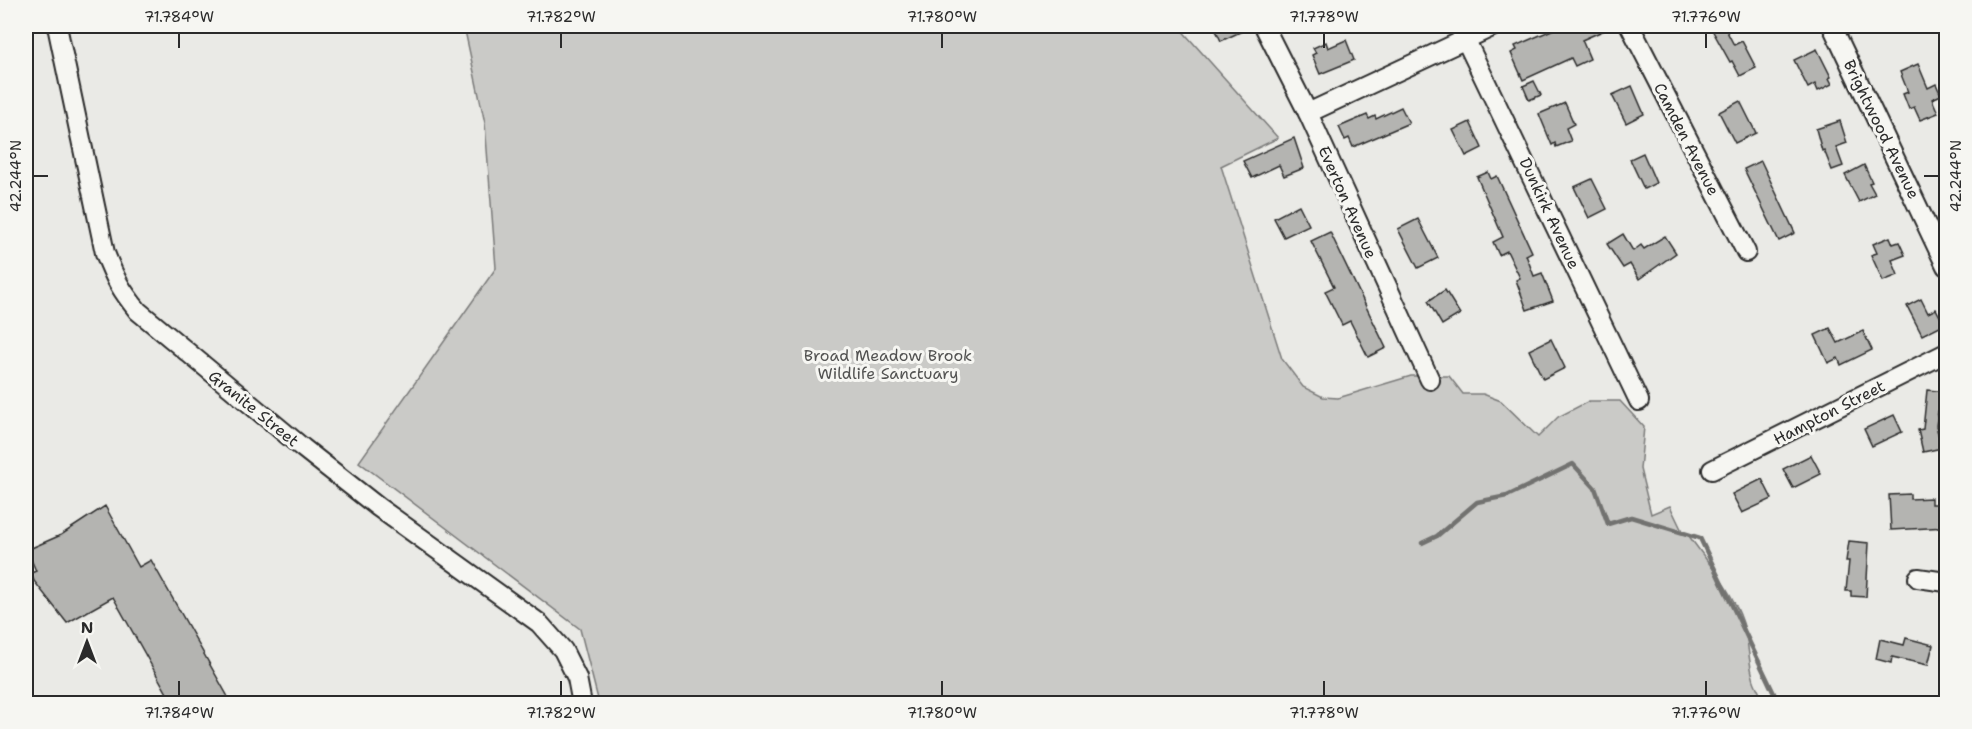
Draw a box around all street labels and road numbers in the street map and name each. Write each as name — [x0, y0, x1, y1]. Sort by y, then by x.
street label: Brightwood Avenue — [1839, 56, 1924, 202]
street label: Camden Avenue — [1649, 79, 1724, 199]
street label: Everton Avenue — [1313, 143, 1382, 262]
street label: Dunkirk Avenue — [1515, 154, 1585, 272]
street label: Granite Street — [204, 365, 303, 451]
street label: Hampton Street — [1770, 375, 1889, 450]

